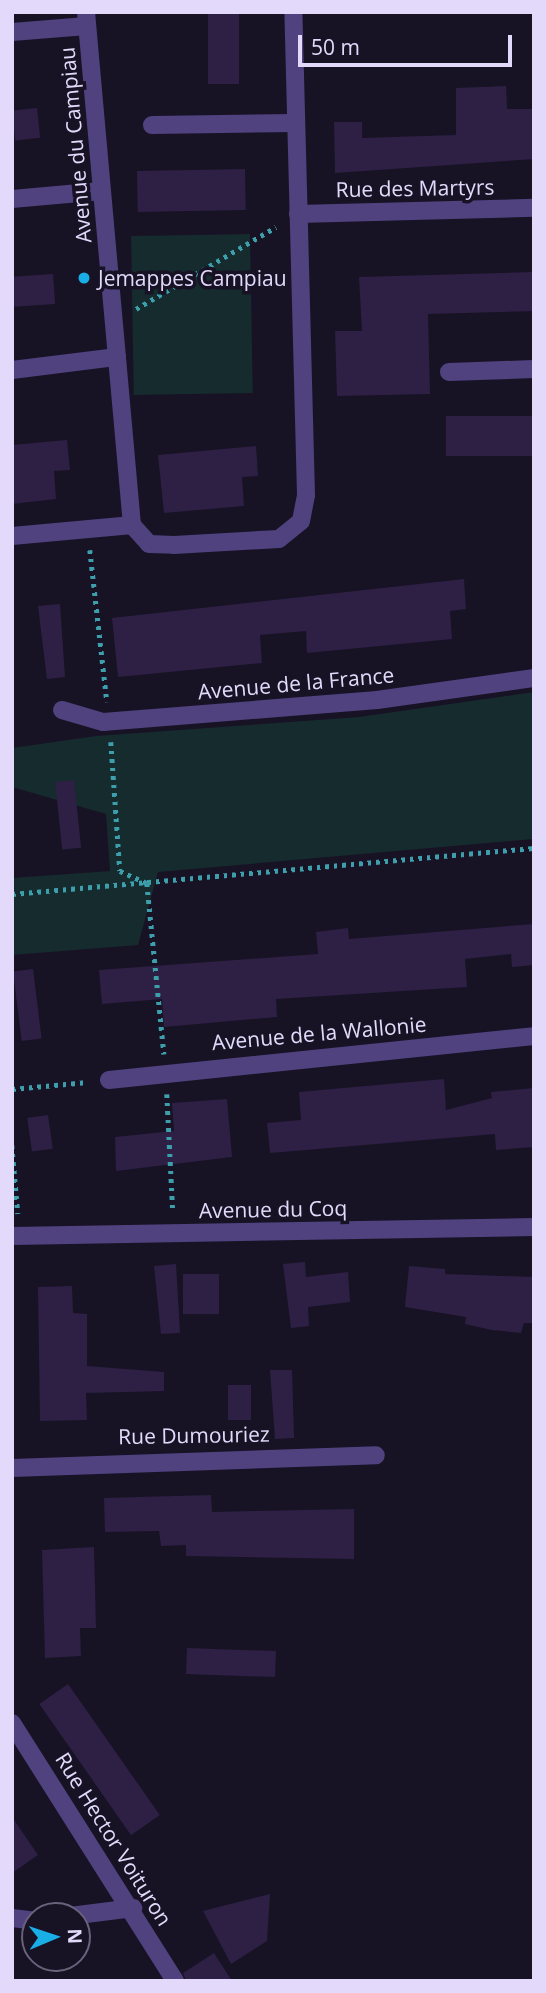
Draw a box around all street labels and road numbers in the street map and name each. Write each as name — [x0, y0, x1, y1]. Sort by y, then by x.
street label: Avenue du Campiau — [54, 46, 96, 244]
street label: Rue des Martyrs — [335, 174, 495, 202]
street label: Avenue de la France — [197, 662, 395, 704]
street label: Avenue de la Wallonie — [211, 1011, 427, 1055]
street label: Avenue du Coq — [199, 1195, 347, 1223]
street label: Rue Dumouriez — [118, 1421, 270, 1449]
street label: Rue Hector Voituron — [50, 1748, 178, 1930]

